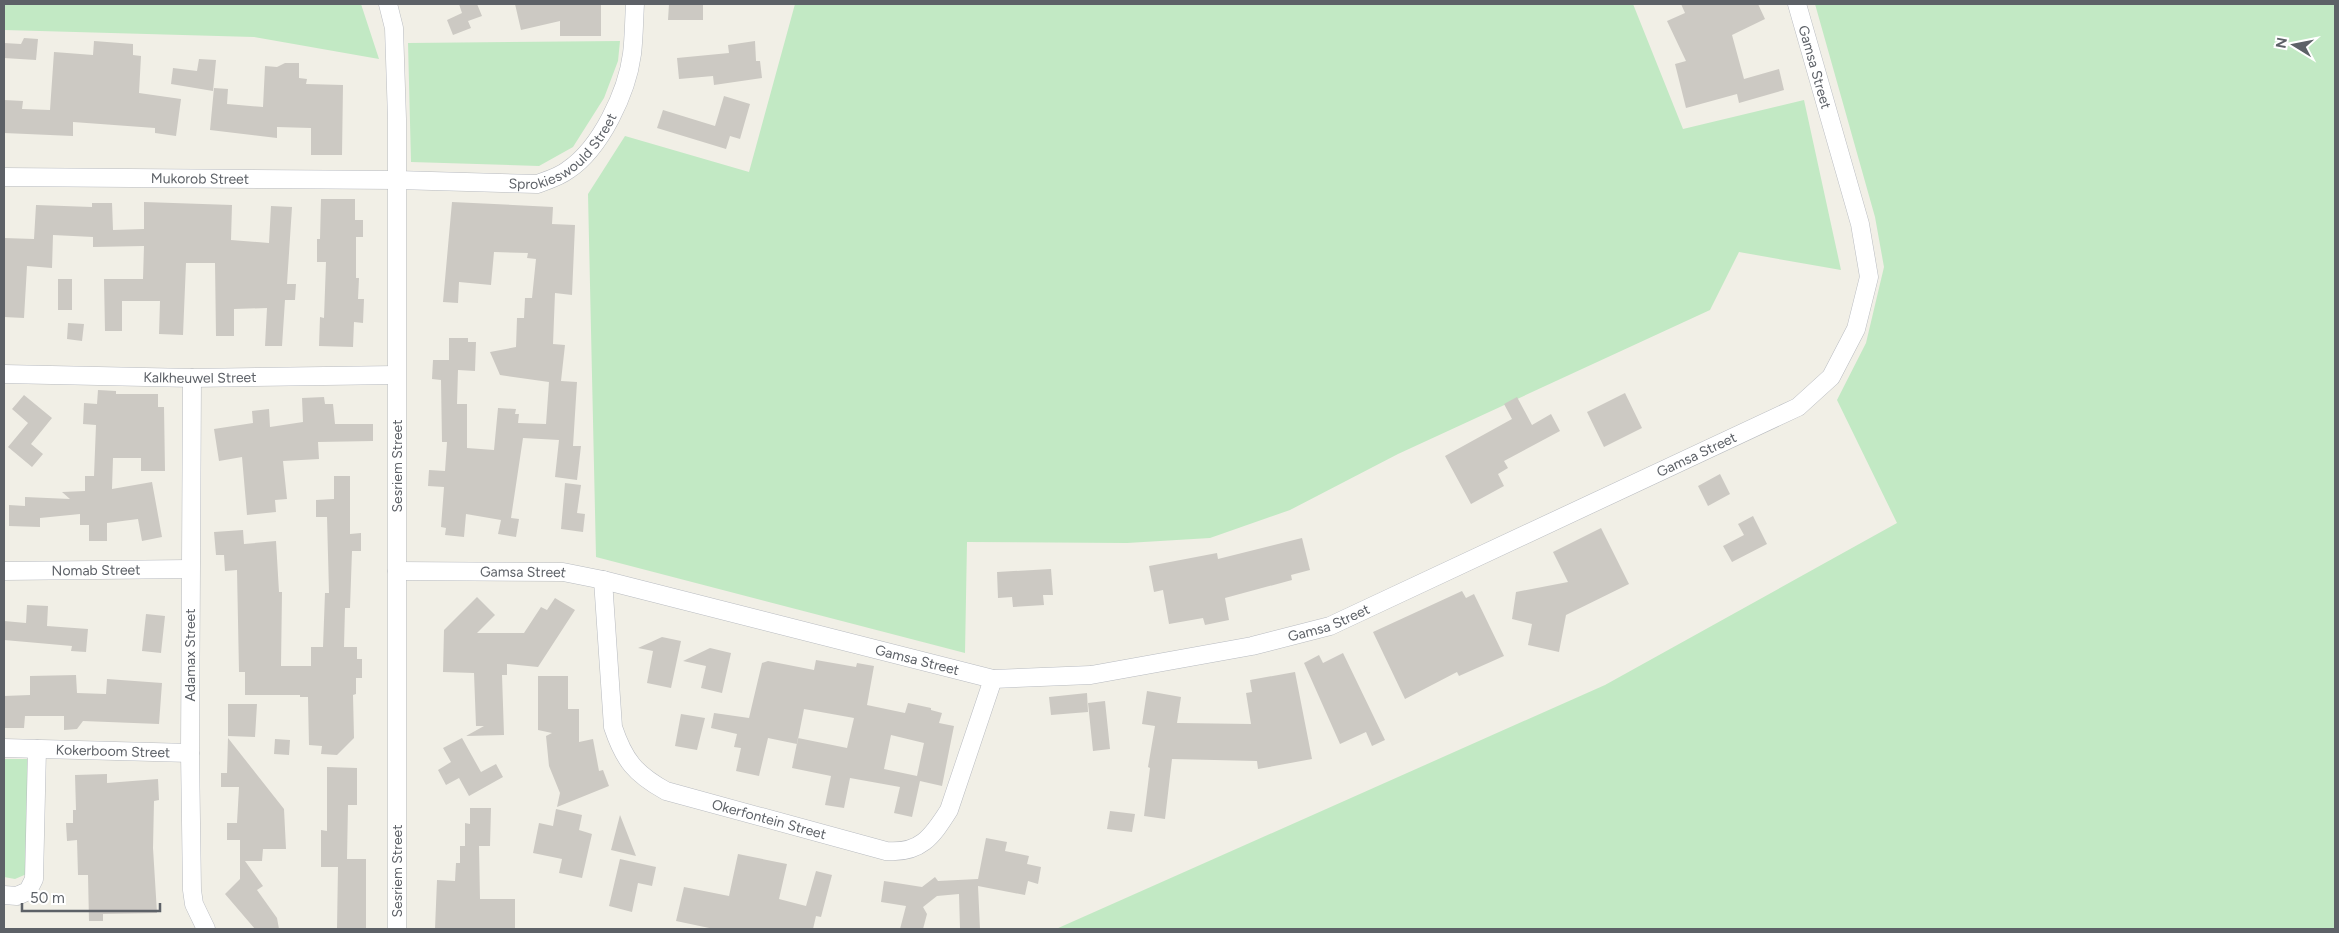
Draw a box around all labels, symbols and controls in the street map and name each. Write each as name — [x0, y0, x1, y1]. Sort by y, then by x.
north arrow — [2269, 20, 2319, 70]
street label: Gamsa Street — [1794, 23, 1835, 111]
text: N — [2272, 36, 2291, 50]
street label: Sprokieswould Street — [508, 110, 621, 193]
street label: Mukorob Street — [151, 170, 249, 188]
street label: Kalkheuwel Street — [143, 369, 257, 387]
street label: Sesriem Street — [389, 420, 406, 512]
street label: Gamsa Street — [1654, 429, 1739, 481]
street label: Nomab Street — [51, 562, 141, 579]
street label: Gamsa Street — [480, 563, 568, 581]
street label: Gamsa Street — [1286, 601, 1372, 645]
street label: Adamax Street — [182, 608, 199, 702]
street label: Gamsa Street — [873, 641, 961, 679]
street label: Kokerboom Street — [55, 741, 171, 761]
street label: Okerfontein Street — [710, 796, 828, 843]
street label: Sesriem Street — [389, 825, 406, 917]
scale bar — [22, 880, 160, 912]
text: 50 m — [30, 889, 65, 907]

